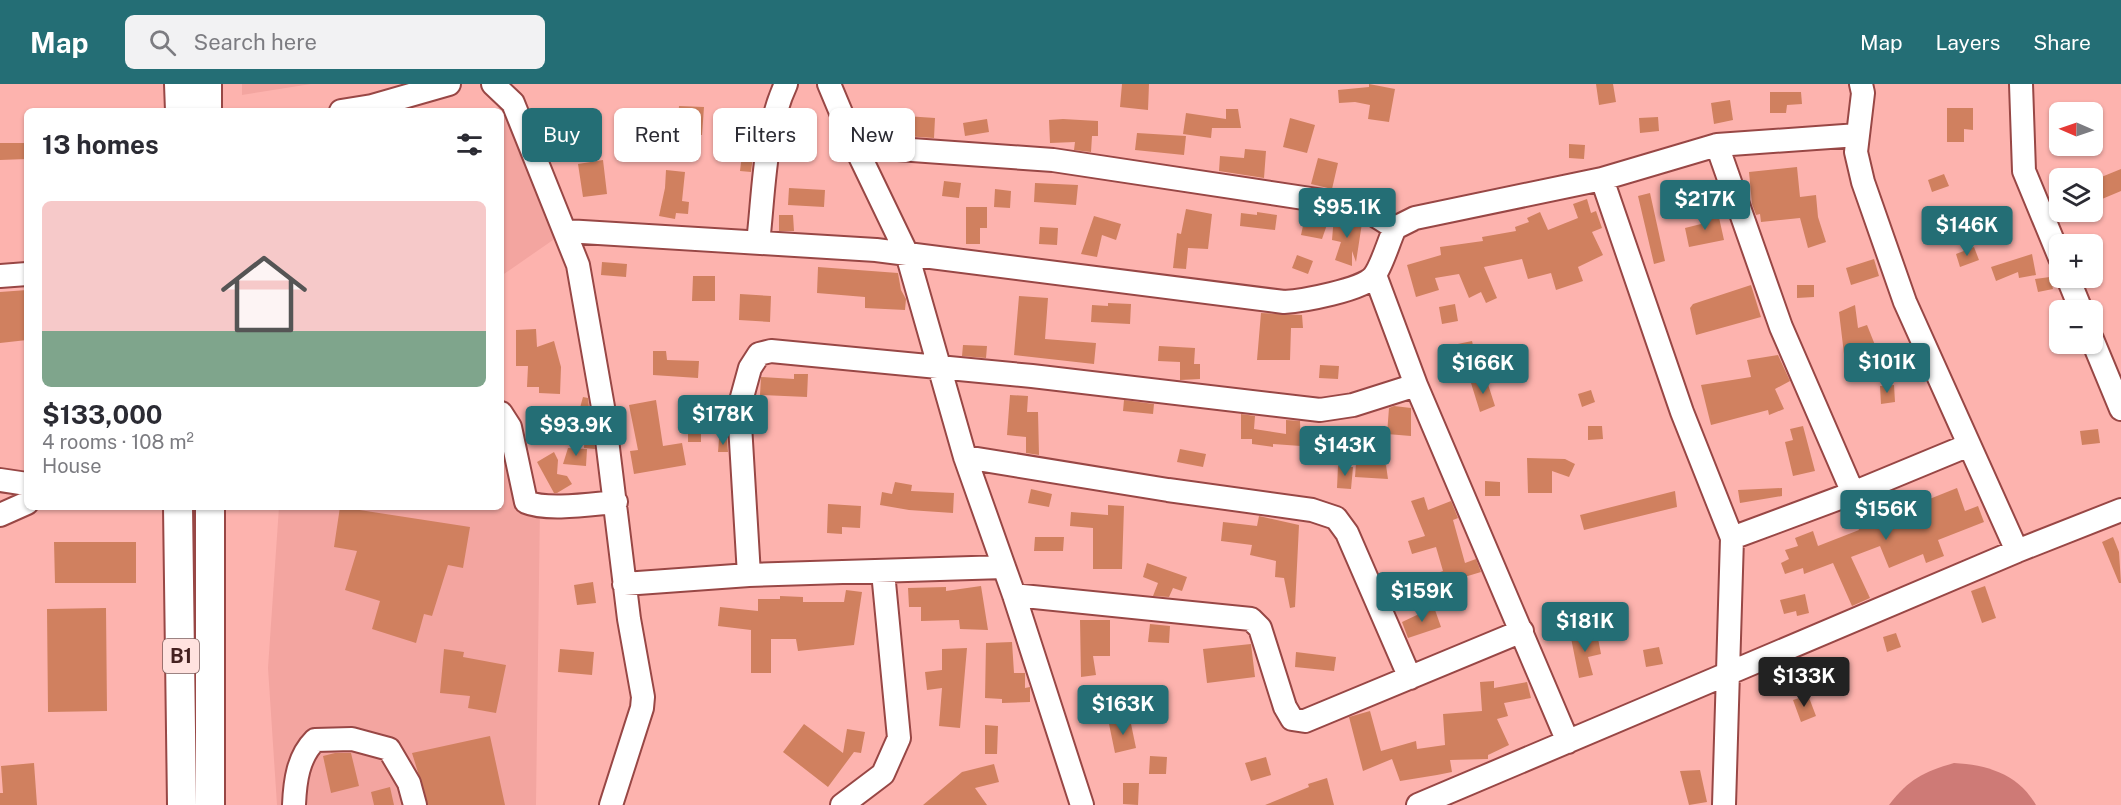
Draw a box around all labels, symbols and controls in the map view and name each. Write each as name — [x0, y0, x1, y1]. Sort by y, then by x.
search box — [125, 15, 545, 69]
text: Map — [30, 26, 89, 59]
icon: search — [146, 26, 179, 59]
text: Search here — [194, 29, 317, 55]
text: Map — [1860, 30, 1903, 55]
text: Layers — [1936, 30, 2000, 55]
text: Share — [2033, 30, 2091, 55]
north arrow — [2049, 102, 2103, 156]
map controls — [2049, 102, 2103, 354]
chip: Buy — [522, 108, 602, 162]
chip: Rent — [614, 108, 701, 162]
chip: Filters — [713, 108, 817, 162]
chip: New — [829, 108, 915, 162]
icon: filters — [453, 128, 486, 161]
text: 13 homes — [42, 129, 159, 160]
button: layers — [2049, 168, 2103, 222]
pin: $217K — [1663, 180, 1747, 231]
text: $217K — [1674, 187, 1736, 211]
pin: $95.1K — [1298, 188, 1396, 239]
text: $95.1K — [1313, 195, 1381, 219]
pin: $146K — [1925, 206, 2009, 257]
text: $146K — [1936, 213, 1998, 237]
button: + — [2049, 234, 2103, 288]
icon: home — [210, 240, 318, 348]
button: − — [2049, 300, 2103, 354]
pin: $101K — [1845, 343, 1929, 394]
pin: $166K — [1441, 344, 1525, 395]
text: $101K — [1858, 350, 1916, 374]
text: $166K — [1452, 351, 1514, 375]
pin: $178K — [681, 395, 765, 446]
text: $133,000 — [42, 399, 163, 430]
text: $178K — [692, 402, 754, 426]
pin: $93.9K — [527, 406, 625, 457]
text: $93.9K — [540, 413, 612, 437]
pin: $143K — [1303, 426, 1387, 477]
text: 4 rooms · 108 m² — [42, 430, 194, 454]
text: $143K — [1314, 433, 1376, 457]
text: House — [42, 454, 102, 478]
pin: $156K — [1844, 490, 1928, 541]
text: $156K — [1854, 497, 1918, 521]
pin: $159K — [1380, 572, 1464, 623]
text: $159K — [1390, 579, 1454, 603]
pin: $181K — [1543, 602, 1627, 653]
text: $181K — [1556, 609, 1614, 633]
road number: B1 — [163, 639, 199, 673]
pin: $133K — [1762, 657, 1846, 708]
text: $133K — [1772, 664, 1836, 688]
pin: $163K — [1081, 685, 1165, 736]
text: $163K — [1092, 692, 1154, 716]

